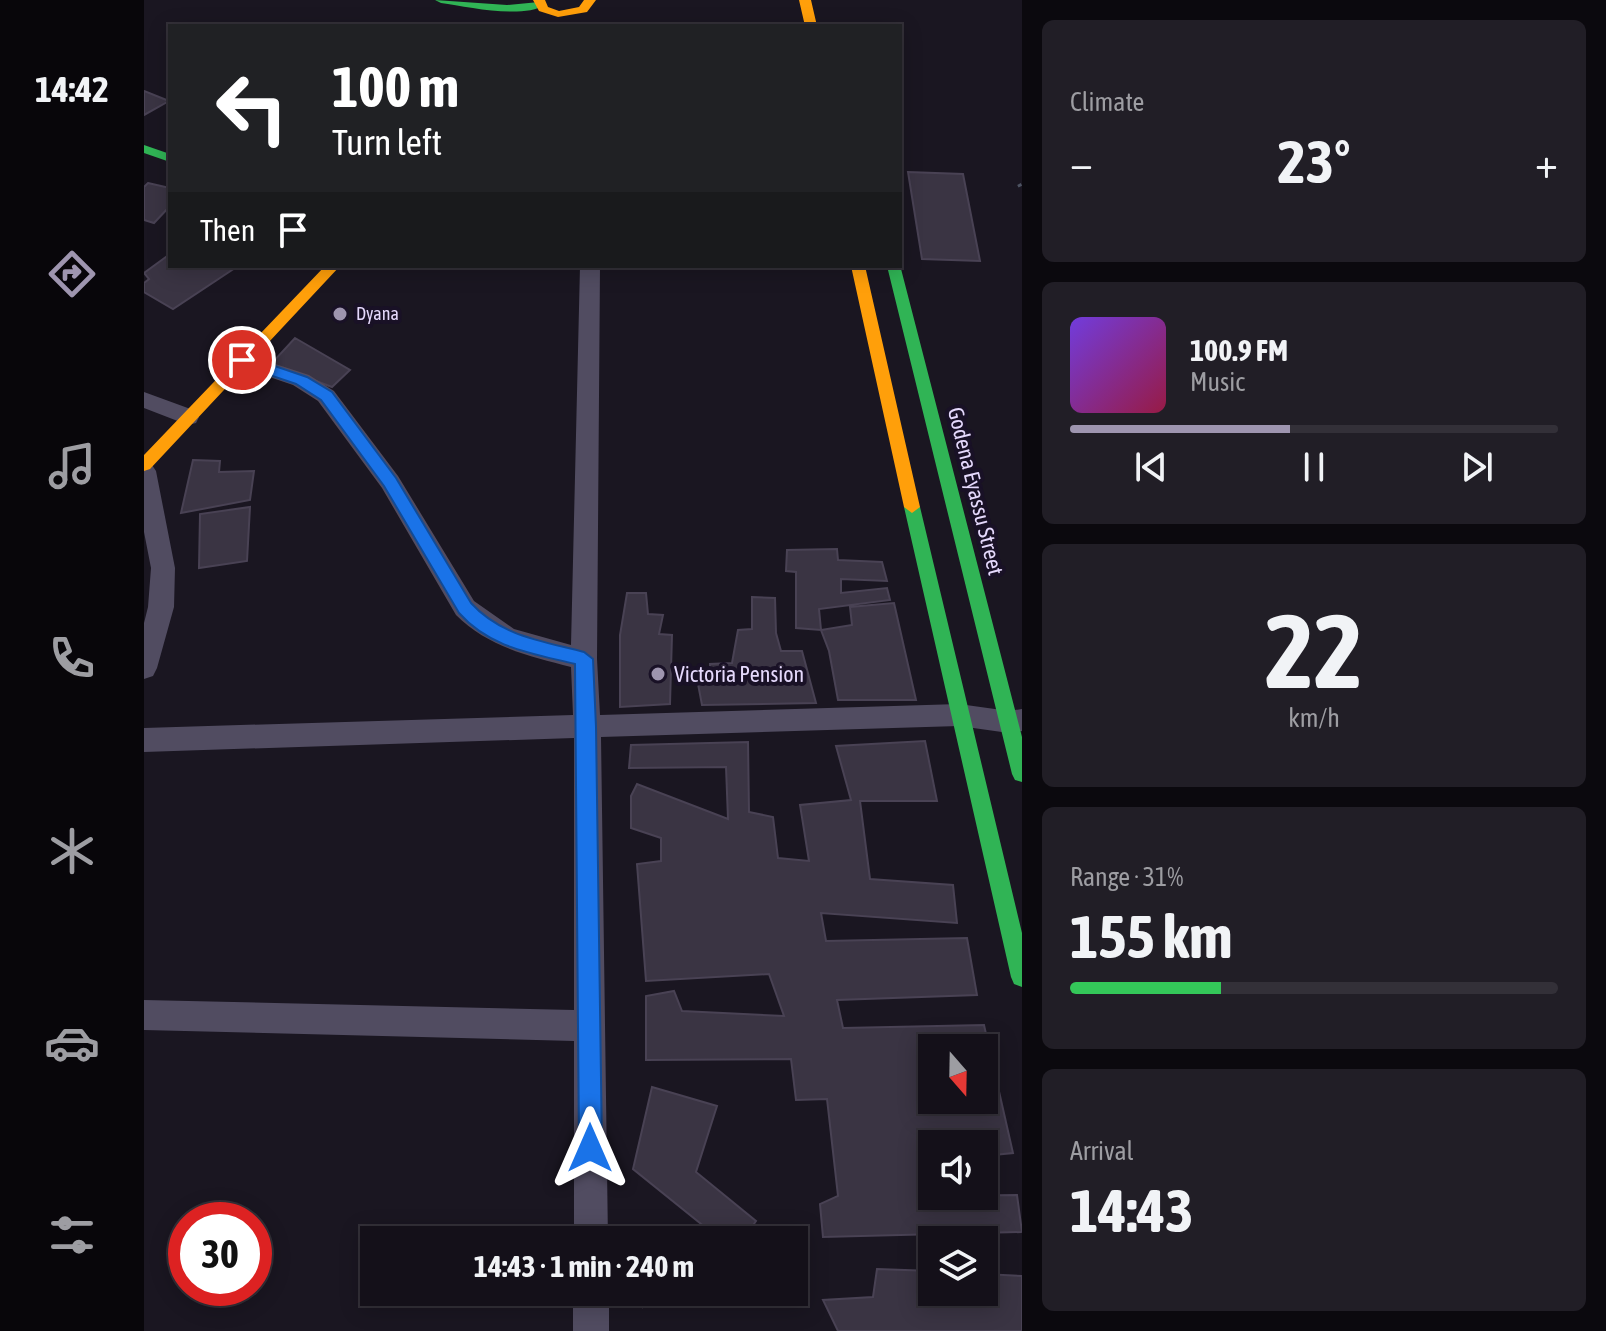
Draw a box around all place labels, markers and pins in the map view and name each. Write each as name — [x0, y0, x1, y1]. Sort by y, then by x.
place label: Dyana — [356, 303, 399, 324]
marker: Dyana — [331, 305, 349, 323]
pin — [208, 326, 276, 394]
place label: Victoria Pension — [674, 661, 804, 687]
marker: Victoria Pension — [649, 665, 667, 683]

